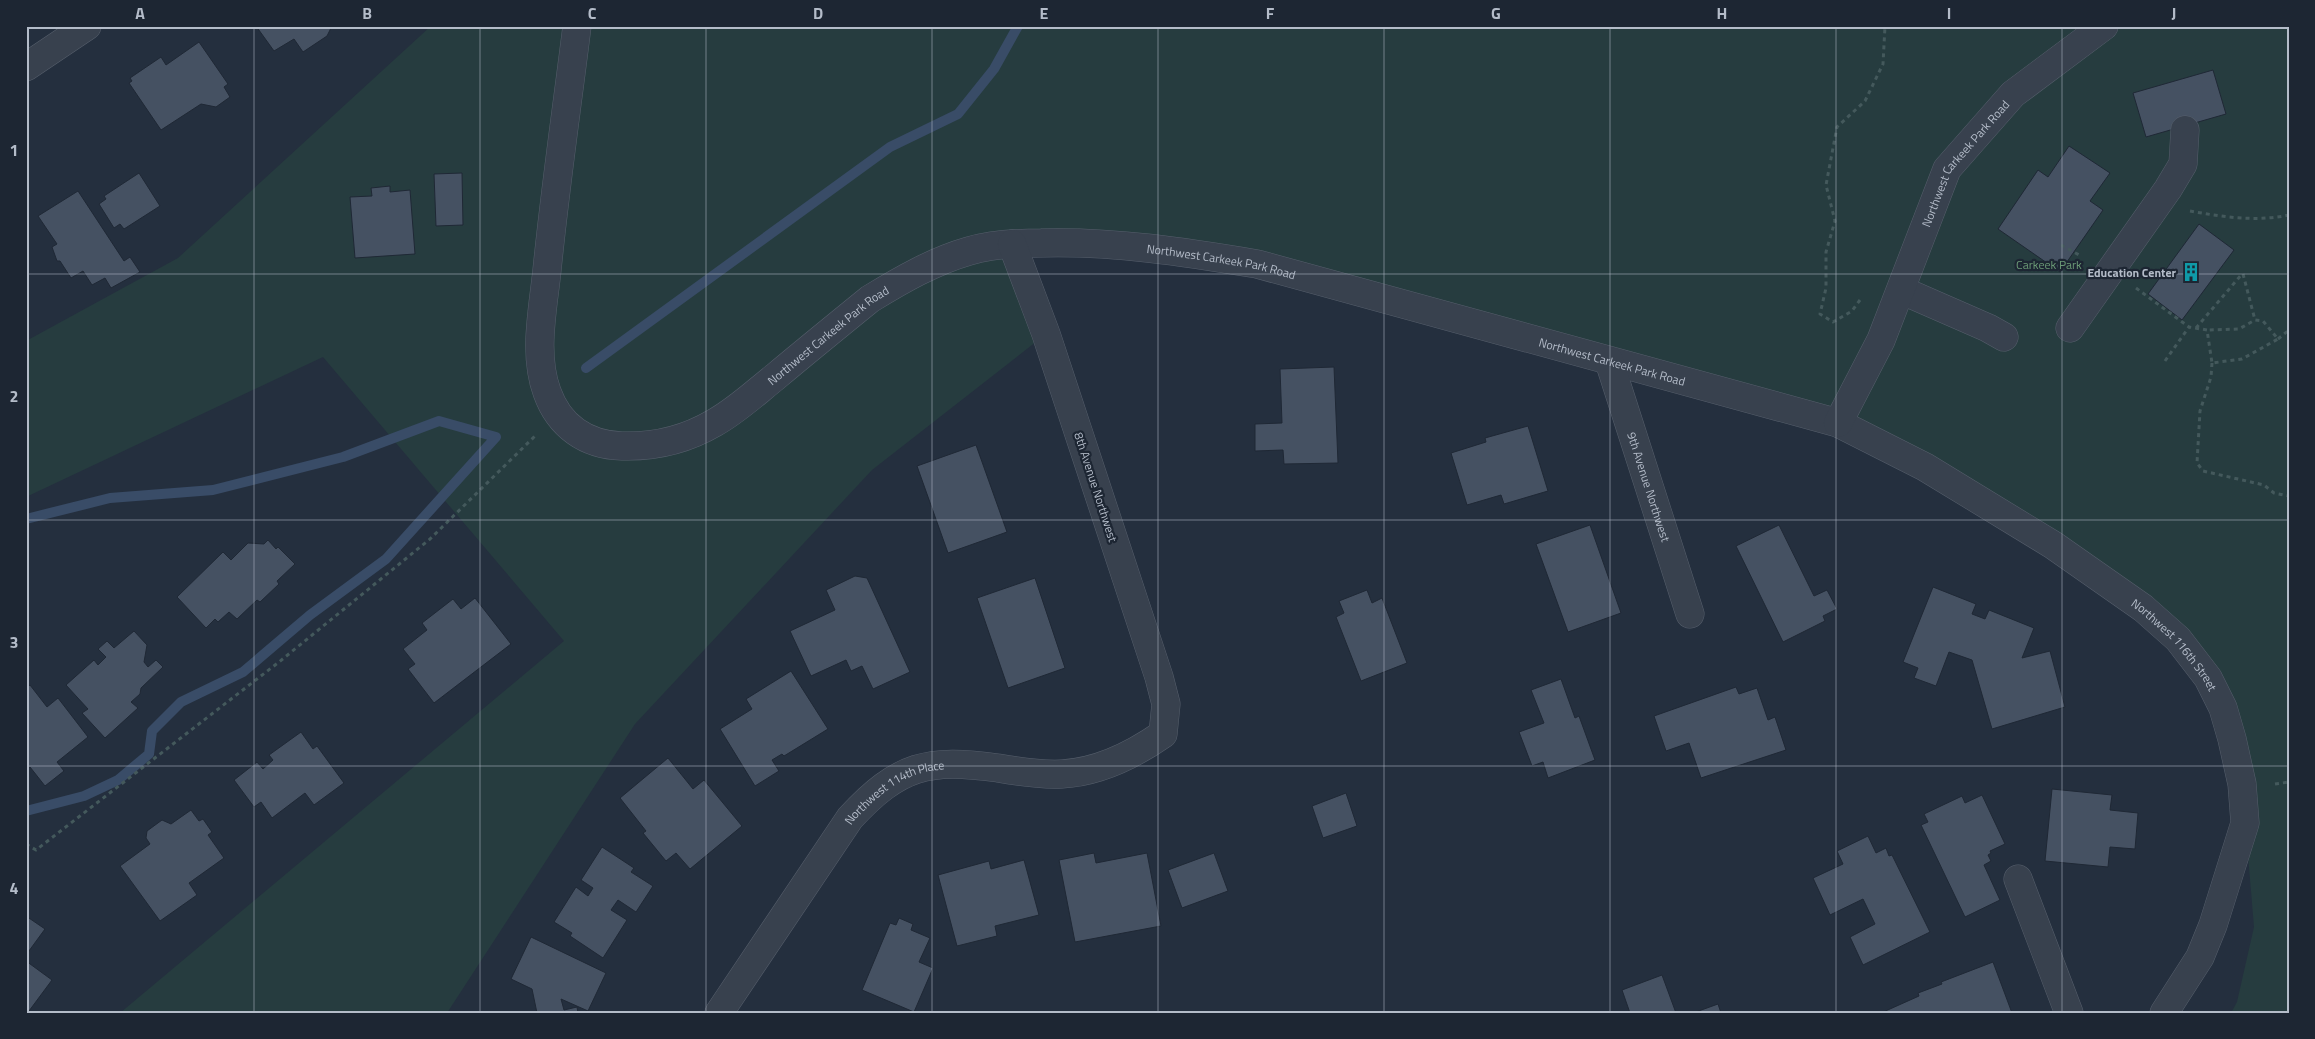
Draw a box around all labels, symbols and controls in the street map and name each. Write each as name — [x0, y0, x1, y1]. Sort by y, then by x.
text: A — [135, 1, 145, 25]
text: B — [362, 1, 372, 25]
text: C — [588, 1, 597, 25]
text: D — [813, 1, 823, 25]
text: E — [1040, 1, 1049, 25]
text: F — [1266, 1, 1275, 25]
text: G — [1491, 1, 1501, 25]
text: H — [1717, 1, 1727, 25]
text: I — [1947, 1, 1951, 25]
text: J — [2172, 1, 2176, 25]
street label: Northwest Carkeek Park Road — [1916, 95, 2013, 230]
text: 1 — [10, 138, 18, 162]
street label: Northwest Carkeek Park Road — [1146, 239, 1298, 284]
park label: Carkeek Park — [2016, 255, 2082, 274]
building icon: Education Center — [2180, 261, 2202, 283]
place label: Education Center — [2087, 263, 2177, 282]
street label: Northwest Carkeek Park Road — [763, 280, 892, 389]
street label: Northwest Carkeek Park Road — [1537, 332, 1688, 390]
text: 2 — [10, 384, 18, 408]
street label: 9th Avenue Northwest — [1623, 429, 1676, 545]
street label: 8th Avenue Northwest — [1069, 430, 1123, 545]
street label: Northwest 116th Street — [2128, 593, 2223, 695]
text: 3 — [10, 630, 18, 654]
street label: Northwest 114th Place — [839, 755, 945, 828]
text: 4 — [10, 876, 19, 900]

